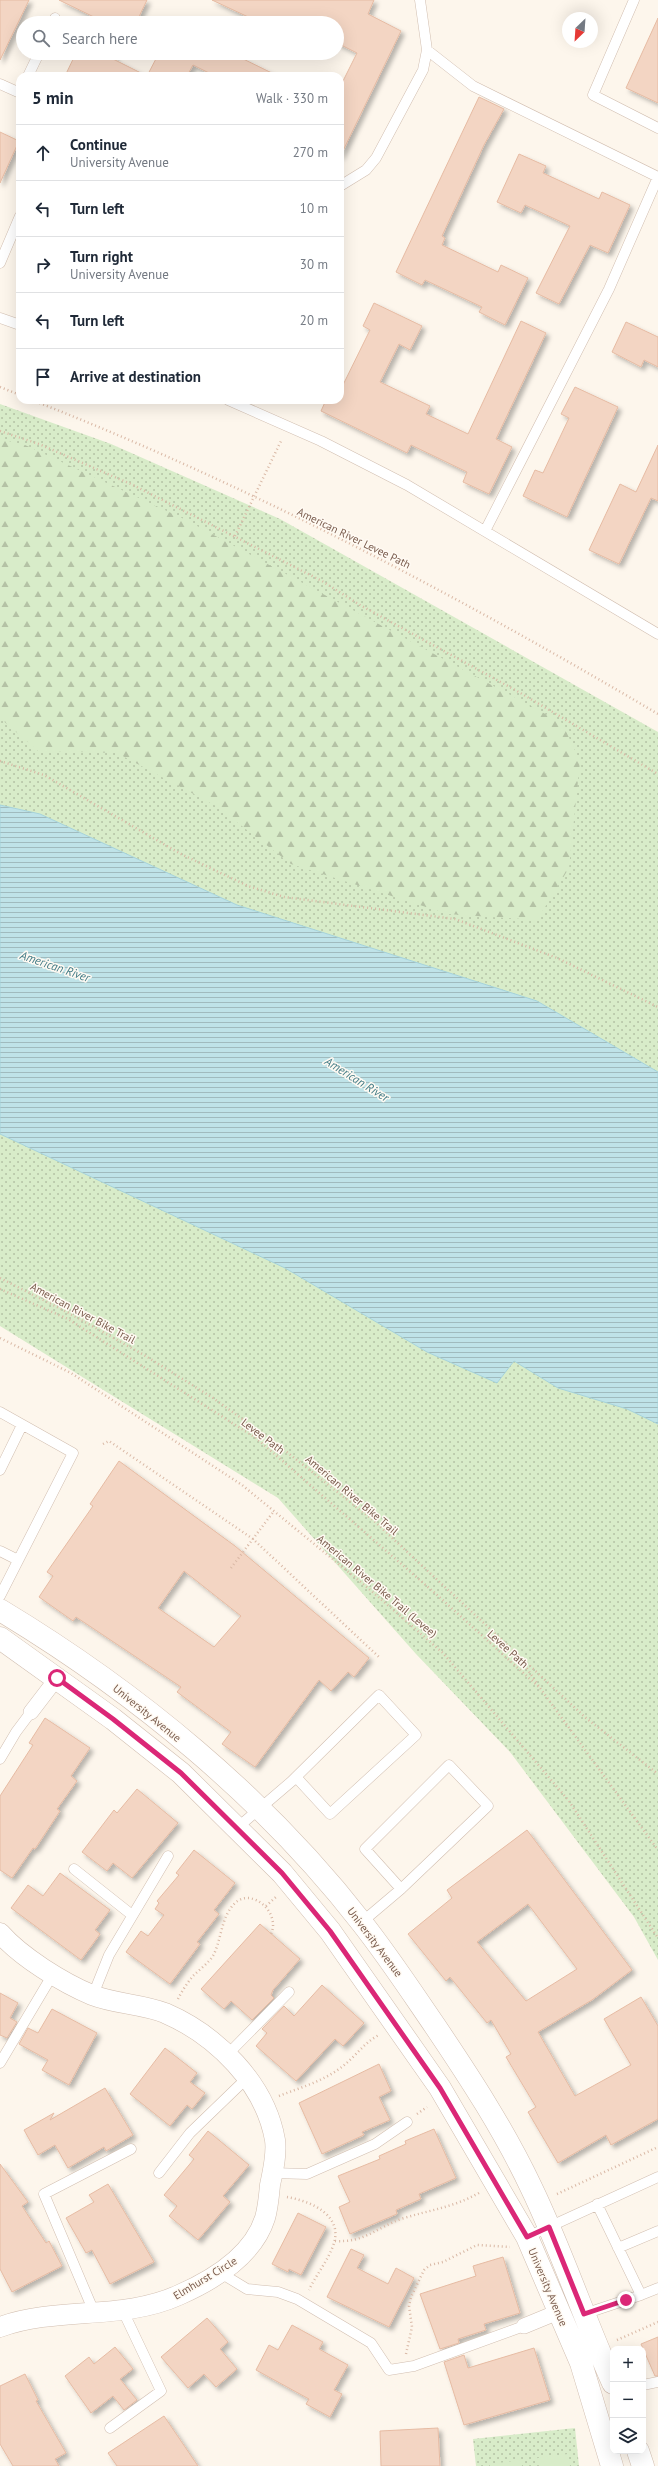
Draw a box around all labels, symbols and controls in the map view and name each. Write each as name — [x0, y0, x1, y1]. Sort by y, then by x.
north arrow — [562, 12, 598, 48]
search box — [16, 16, 344, 60]
icon: search — [30, 27, 52, 49]
text: Search here — [62, 29, 138, 48]
text: 5 min — [32, 87, 73, 109]
text: Walk · 330 m — [256, 90, 328, 107]
text: Continue — [70, 135, 127, 154]
icon: ahead — [32, 142, 54, 164]
text: 270 m — [293, 144, 328, 161]
text: University Avenue — [70, 154, 169, 171]
icon: left — [32, 198, 54, 220]
text: Turn left — [70, 199, 124, 218]
text: 10 m — [300, 200, 328, 217]
text: Turn right — [70, 247, 133, 266]
icon: right — [32, 254, 54, 276]
text: 30 m — [300, 256, 328, 273]
text: University Avenue — [70, 266, 169, 283]
icon: left — [32, 310, 54, 332]
text: Turn left — [70, 311, 124, 330]
text: 20 m — [300, 312, 328, 329]
icon: arrive — [32, 366, 54, 388]
text: Arrive at destination — [70, 367, 201, 386]
street label: American River Levee Path — [295, 504, 413, 572]
water label: American River — [17, 947, 93, 985]
water label: American River — [321, 1053, 393, 1105]
street label: American River Bike Trail — [28, 1279, 139, 1347]
street label: Levee Path — [239, 1415, 287, 1457]
street label: American River Bike Trail — [303, 1452, 402, 1538]
street label: American River Bike Trail (Levee) — [314, 1532, 440, 1640]
street label: Levee Path — [485, 1627, 531, 1671]
route start — [48, 1669, 66, 1687]
street label: University Avenue — [110, 1681, 184, 1745]
street label: University Avenue — [344, 1904, 406, 1980]
street label: University Avenue — [525, 2246, 571, 2329]
street label: Elmhurst Circle — [171, 2253, 240, 2302]
route end — [617, 2291, 635, 2309]
map controls — [610, 2346, 646, 2454]
button: + — [610, 2346, 646, 2382]
button: − — [610, 2382, 646, 2418]
button: layers — [610, 2418, 646, 2454]

